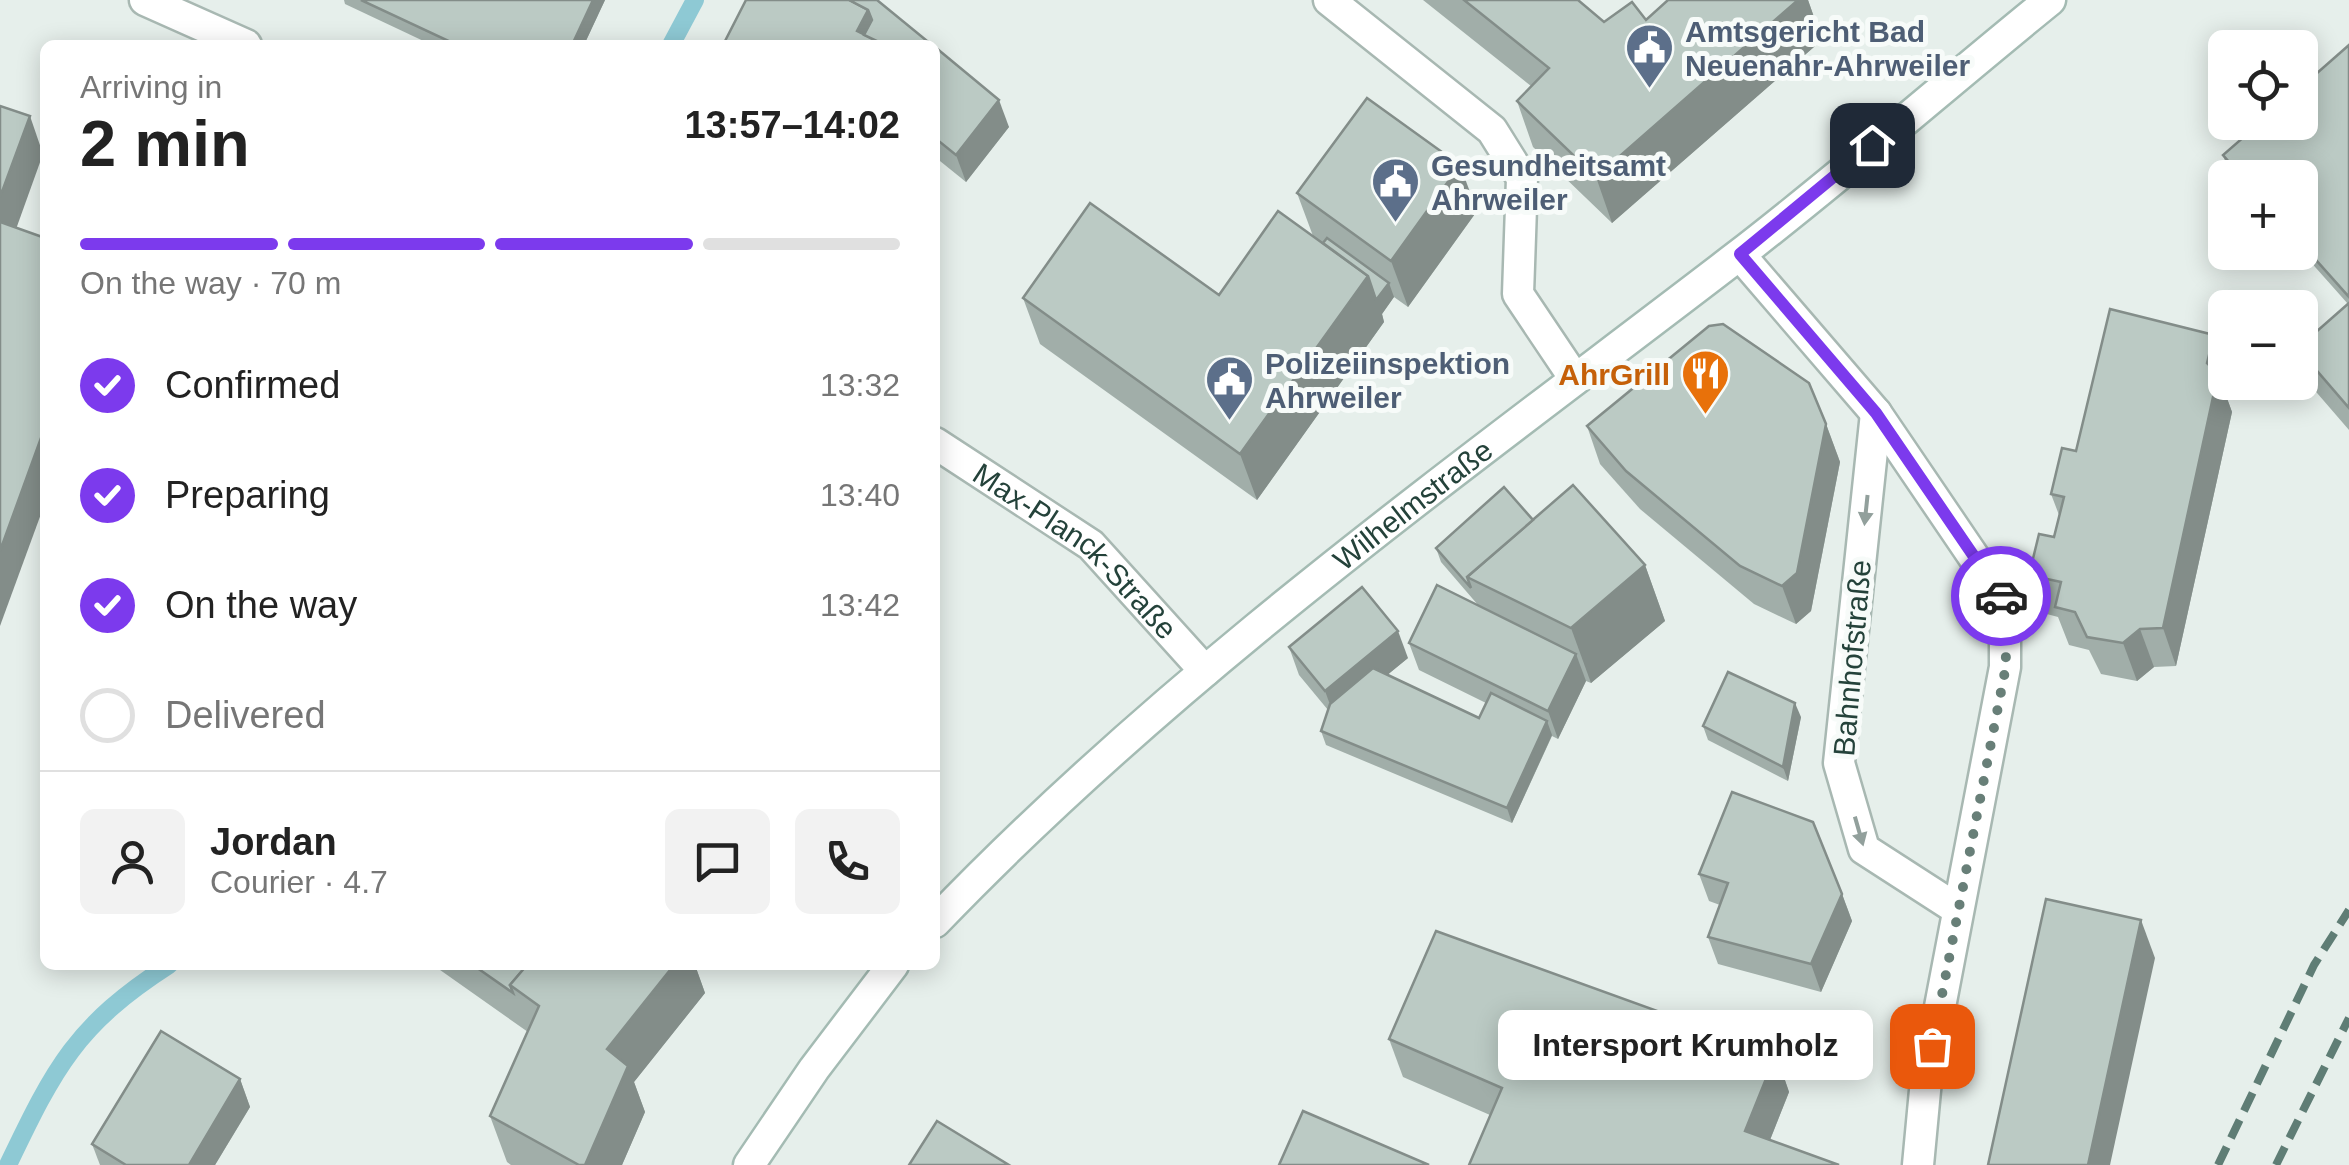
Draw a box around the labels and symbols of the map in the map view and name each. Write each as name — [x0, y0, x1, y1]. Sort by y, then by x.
place label: Amtsgericht Bad Neuenahr-Ahrweiler — [1685, 15, 1970, 82]
public building icon: Amtsgericht Bad Neuenahr-Ahrweiler — [1624, 22, 1676, 90]
pin — [1830, 103, 1915, 188]
place label: Gesundheitsamt Ahrweiler — [1431, 149, 1666, 216]
public building icon: Gesundheitsamt Ahrweiler — [1370, 156, 1422, 224]
place label: Polizeiinspektion Ahrweiler — [1265, 347, 1510, 414]
restaurant icon: AhrGrill — [1679, 348, 1731, 416]
public building icon: Polizeiinspektion Ahrweiler — [1204, 354, 1256, 422]
place label: AhrGrill — [1558, 358, 1670, 391]
street label: Wilhelmstraße — [1327, 433, 1498, 576]
street label: Max-Planck-Straße — [967, 456, 1184, 645]
one-way arrow — [1858, 494, 1874, 526]
courier — [1951, 546, 2051, 646]
street label: Bahnhofstraße — [1827, 559, 1877, 757]
one-way arrow — [1852, 816, 1867, 846]
pin — [1890, 1004, 1975, 1089]
callout: Intersport Krumholz — [1497, 1011, 1872, 1081]

